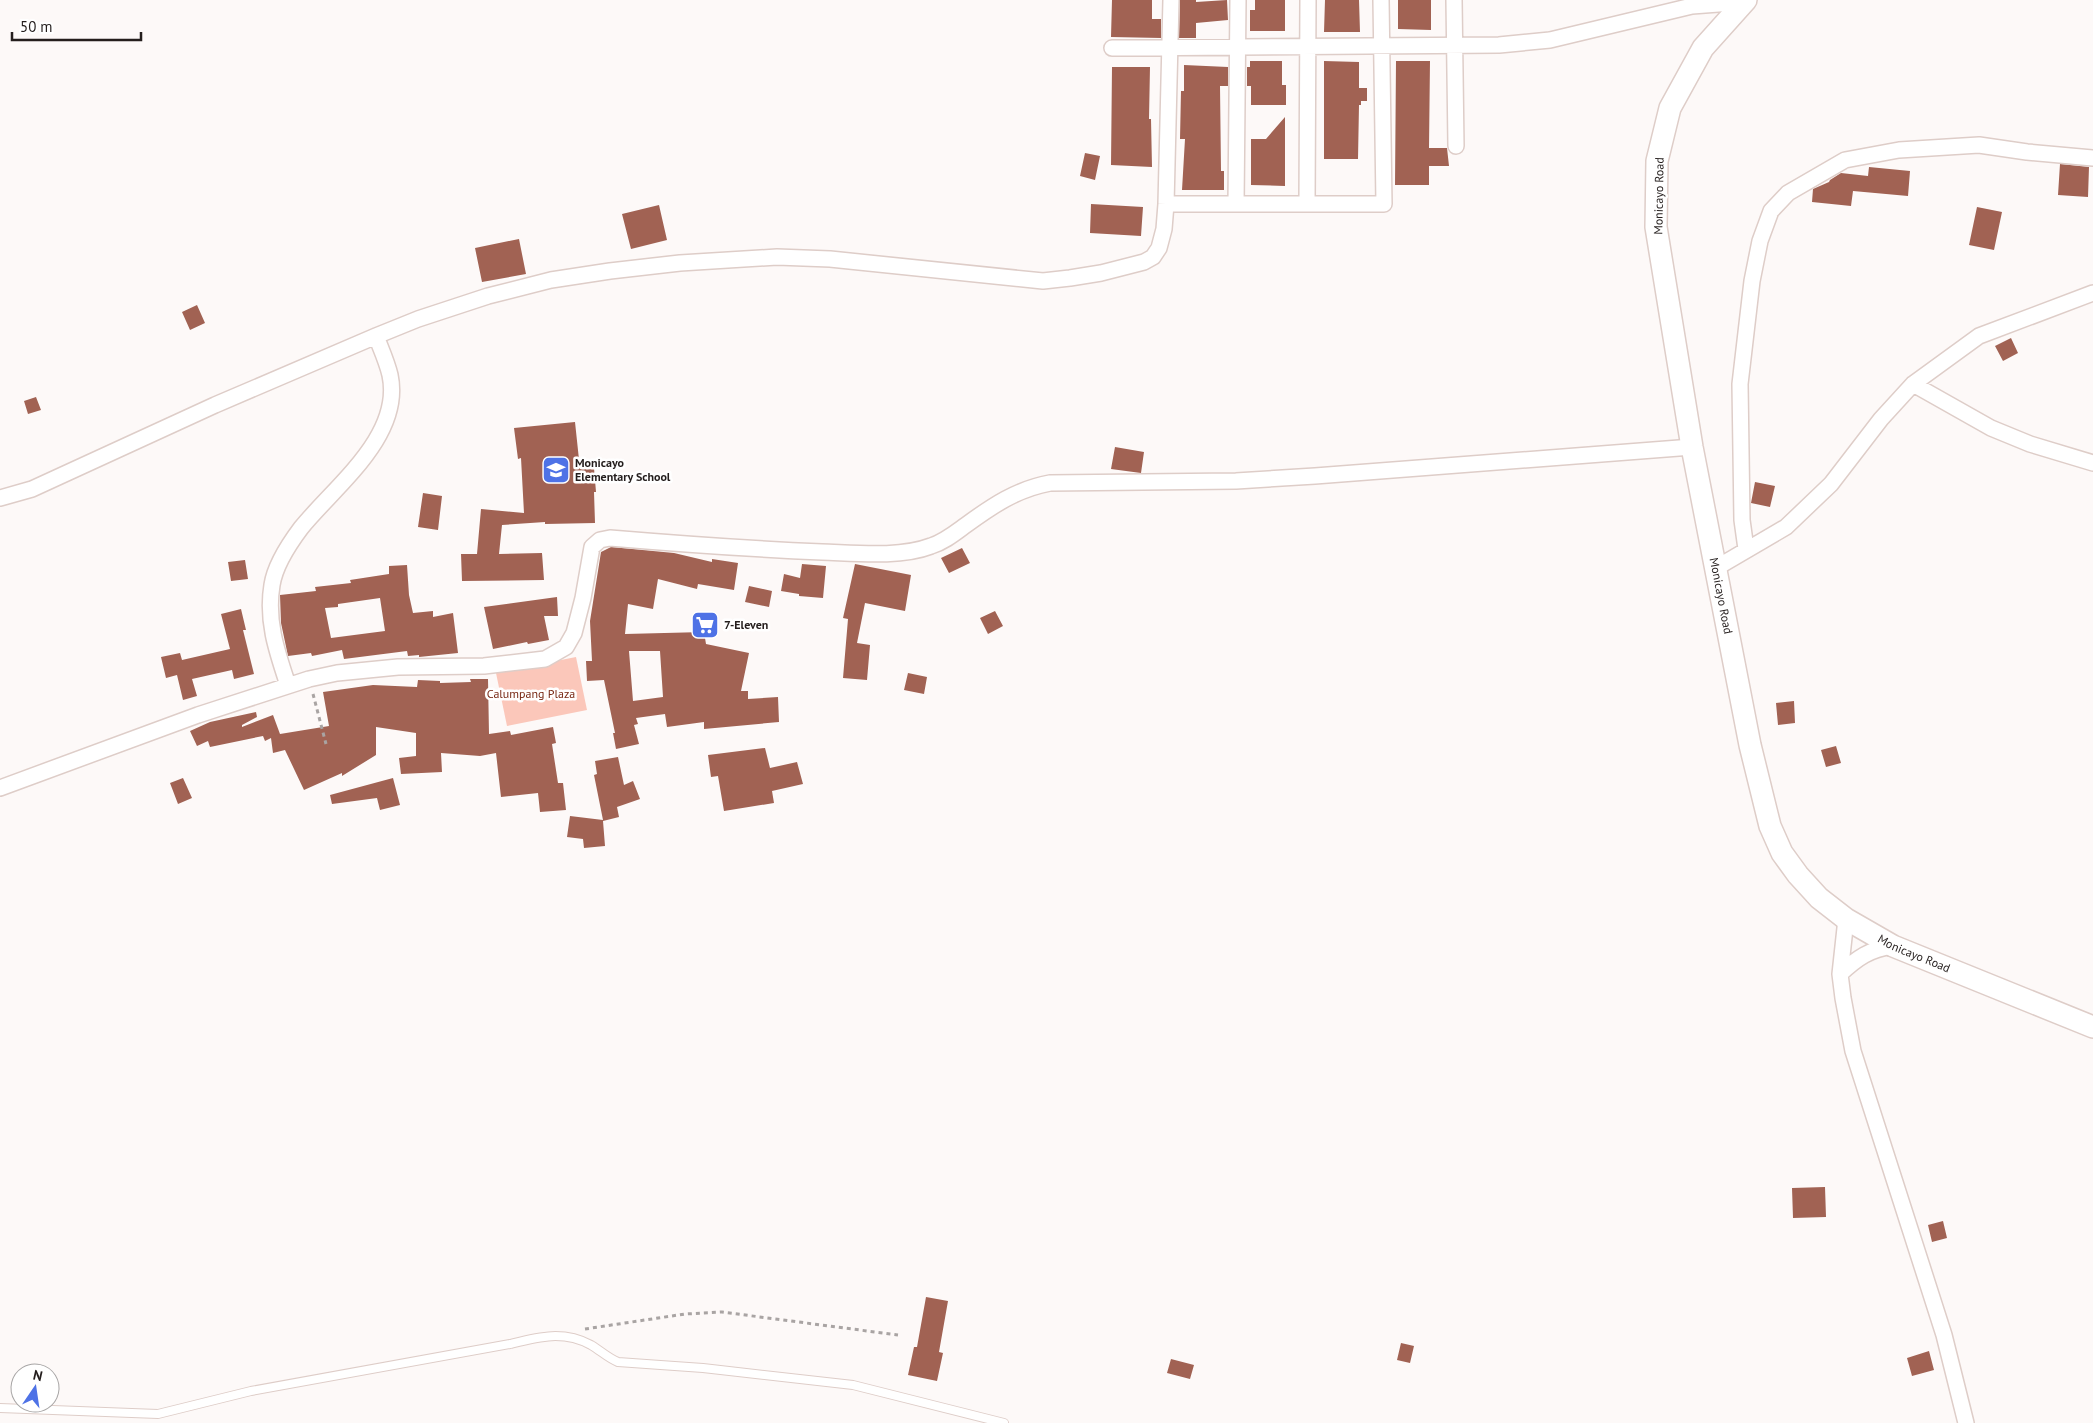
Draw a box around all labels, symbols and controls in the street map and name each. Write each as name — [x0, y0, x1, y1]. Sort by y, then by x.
scale bar — [12, 10, 141, 42]
text: 50 m — [20, 17, 53, 36]
street label: Monicayo Road — [1650, 157, 1667, 235]
school or university icon: Monicayo Elementary School — [541, 455, 571, 485]
place label: Monicayo Elementary School — [575, 455, 671, 484]
street label: Monicayo Road — [1707, 556, 1736, 635]
supermarket icon: 7-Eleven — [690, 610, 720, 640]
place label: 7-Eleven — [724, 617, 768, 632]
park label: Calumpang Plaza — [487, 686, 575, 701]
street label: Monicayo Road — [1875, 931, 1953, 975]
north arrow — [10, 1363, 60, 1413]
text: N — [31, 1366, 44, 1385]

